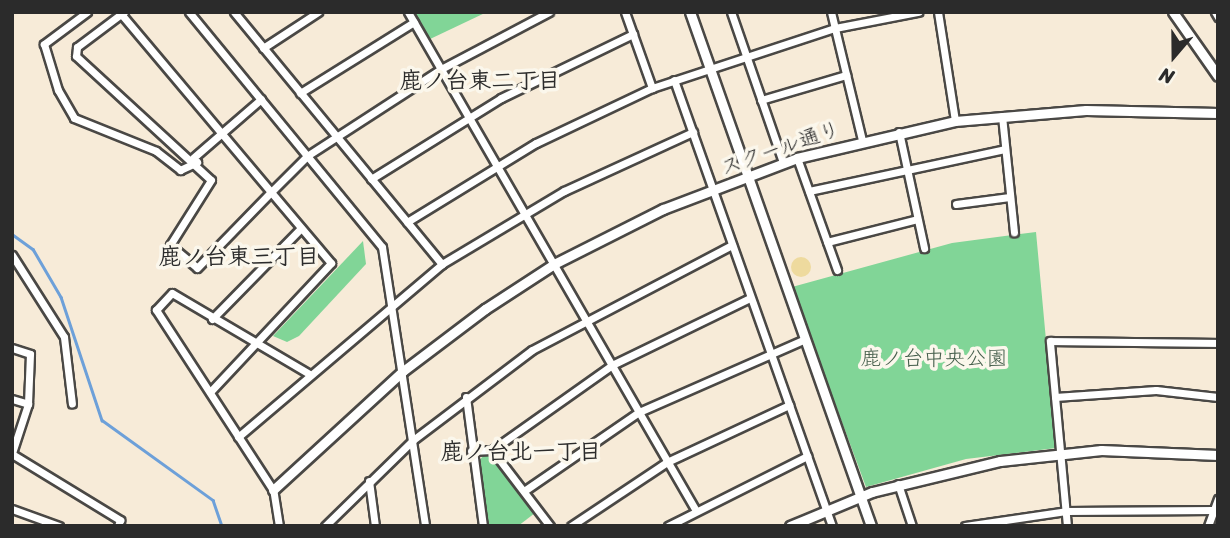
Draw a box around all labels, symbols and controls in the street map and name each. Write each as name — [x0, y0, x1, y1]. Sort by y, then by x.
north arrow — [1139, 21, 1209, 91]
text: N — [1155, 58, 1178, 94]
district label: 鹿ノ台東二丁目 — [400, 67, 560, 95]
street label: スクール通り — [716, 116, 844, 180]
district label: 鹿ノ台東三丁目 — [159, 243, 319, 271]
park label: 鹿ノ台中央公園 — [861, 345, 1007, 371]
district label: 鹿ノ台北一丁目 — [441, 438, 601, 466]

